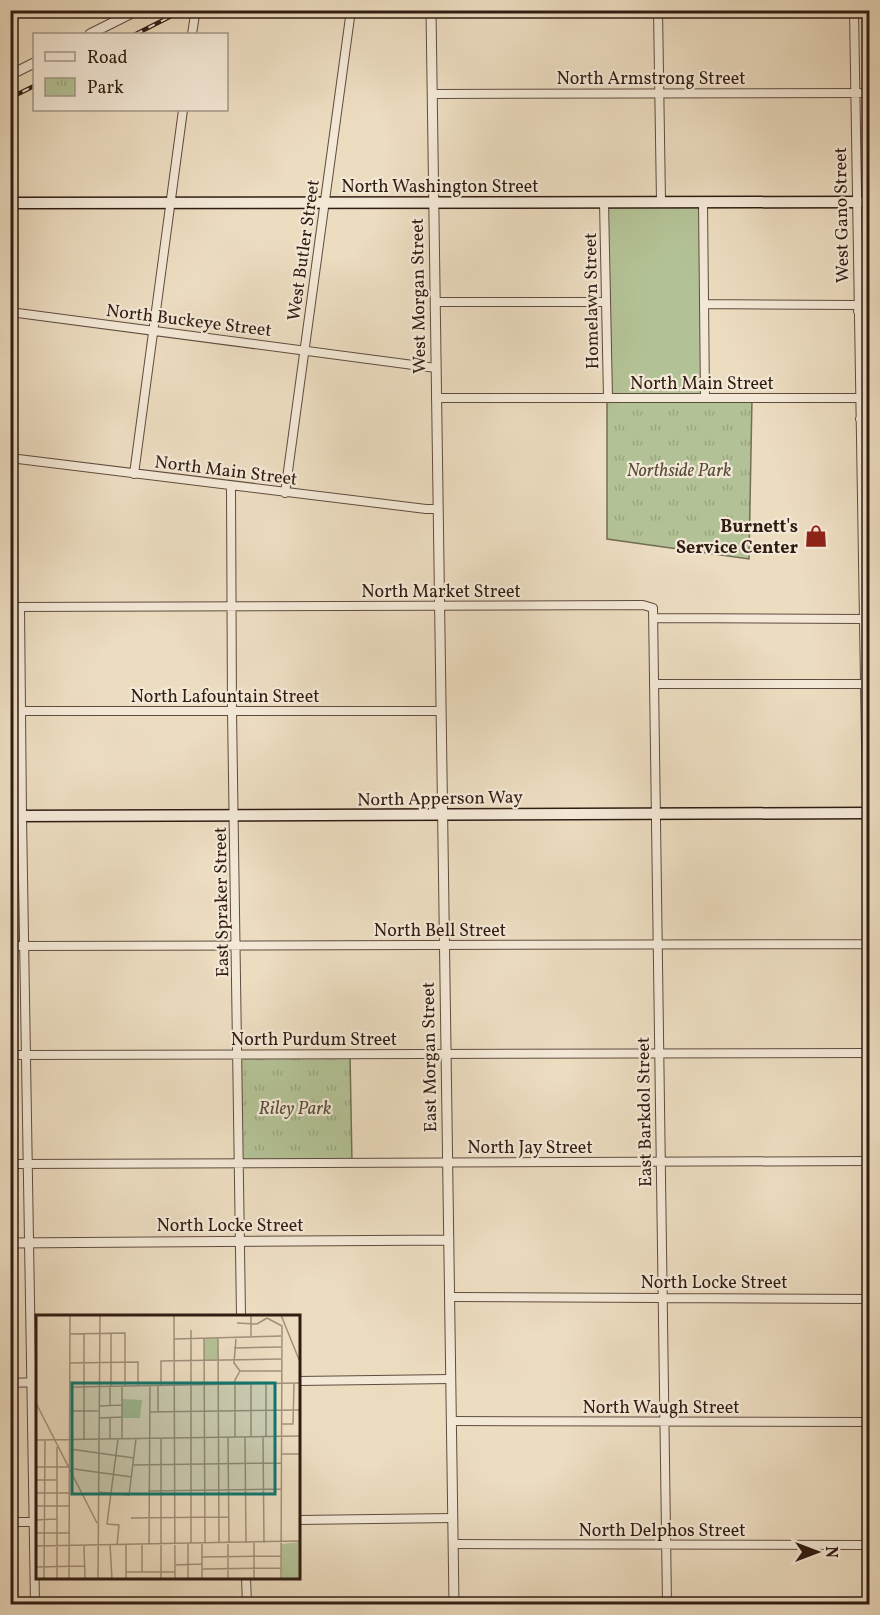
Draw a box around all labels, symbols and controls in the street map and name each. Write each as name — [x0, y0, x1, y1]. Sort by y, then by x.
legend — [33, 33, 228, 111]
text: Road — [87, 46, 128, 71]
street label: North Armstrong Street — [556, 67, 746, 92]
text: Park — [87, 76, 124, 101]
street label: West Gano Street — [829, 147, 856, 283]
street label: North Washington Street — [341, 175, 539, 200]
street label: West Butler Street — [282, 178, 327, 323]
street label: West Morgan Street — [406, 218, 433, 374]
street label: Homelawn Street — [579, 232, 606, 370]
street label: North Buckeye Street — [104, 299, 273, 344]
street label: North Main Street — [630, 372, 774, 397]
street label: North Main Street — [153, 450, 299, 493]
park label: Northside Park — [627, 459, 731, 484]
place label: Burnett's Service Center — [676, 515, 798, 561]
shop icon: Burnett's Service Center — [803, 523, 829, 549]
street label: North Market Street — [361, 580, 521, 605]
street label: North Lafountain Street — [130, 685, 320, 710]
street label: North Apperson Way — [357, 786, 523, 813]
street label: East Spraker Street — [209, 826, 236, 977]
street label: North Bell Street — [374, 919, 506, 944]
street label: East Morgan Street — [417, 981, 444, 1132]
street label: North Purdum Street — [231, 1028, 397, 1053]
street label: East Barkdol Street — [632, 1037, 659, 1187]
park label: Riley Park — [259, 1097, 331, 1122]
street label: North Jay Street — [467, 1136, 593, 1161]
street label: North Locke Street — [156, 1214, 304, 1239]
street label: North Locke Street — [640, 1271, 788, 1296]
inset map — [36, 1315, 300, 1579]
street label: North Waugh Street — [582, 1396, 740, 1421]
street label: North Delphos Street — [578, 1519, 746, 1544]
north arrow — [787, 1522, 847, 1582]
text: N — [819, 1546, 841, 1558]

